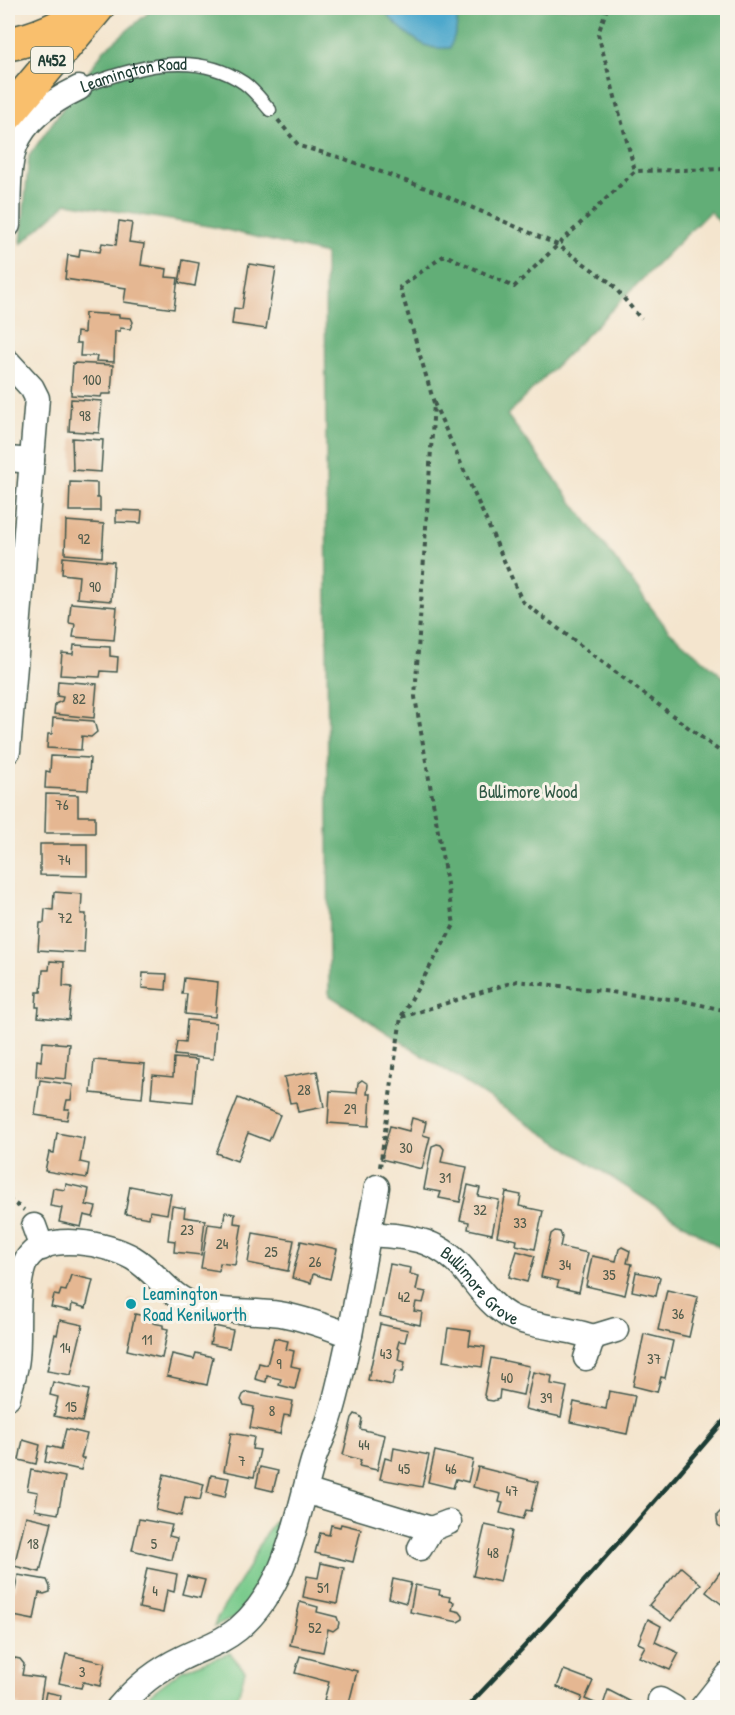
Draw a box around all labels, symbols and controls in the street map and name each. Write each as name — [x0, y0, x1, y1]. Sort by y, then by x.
road number: A452 — [31, 47, 73, 73]
street label: Leamington Road — [77, 51, 187, 98]
house number: 100 — [83, 369, 102, 390]
house number: 98 — [79, 405, 91, 426]
house number: 92 — [78, 528, 90, 549]
house number: 90 — [89, 576, 101, 597]
house number: 82 — [72, 688, 86, 709]
park label: Bullimore Wood — [479, 779, 577, 804]
house number: 76 — [55, 794, 69, 815]
house number: 74 — [57, 849, 71, 870]
house number: 72 — [58, 907, 72, 928]
house number: 28 — [297, 1079, 311, 1100]
house number: 29 — [344, 1098, 357, 1119]
house number: 30 — [399, 1137, 413, 1158]
house number: 31 — [439, 1167, 451, 1188]
house number: 32 — [473, 1199, 487, 1220]
house number: 33 — [513, 1212, 527, 1233]
house number: 23 — [180, 1219, 194, 1240]
house number: 24 — [216, 1233, 229, 1254]
street label: Bullimore Grove — [436, 1240, 522, 1331]
house number: 25 — [264, 1241, 278, 1262]
house number: 26 — [308, 1251, 322, 1272]
house number: 34 — [559, 1254, 572, 1275]
house number: 35 — [602, 1264, 616, 1285]
place label: Leamington Road Kenilworth — [143, 1281, 247, 1327]
house number: 42 — [398, 1286, 410, 1307]
marker: Leamington Road Kenilworth — [124, 1297, 138, 1311]
house number: 36 — [672, 1303, 684, 1324]
house number: 11 — [142, 1329, 152, 1350]
house number: 14 — [59, 1337, 71, 1358]
house number: 43 — [380, 1343, 392, 1364]
house number: 37 — [647, 1348, 661, 1369]
house number: 9 — [276, 1353, 282, 1374]
house number: 40 — [501, 1367, 513, 1388]
house number: 39 — [540, 1387, 553, 1408]
house number: 15 — [65, 1396, 78, 1417]
house number: 8 — [269, 1400, 275, 1421]
house number: 44 — [358, 1434, 370, 1455]
house number: 7 — [238, 1450, 246, 1471]
house number: 45 — [398, 1458, 411, 1479]
house number: 46 — [445, 1458, 457, 1479]
house number: 47 — [505, 1480, 519, 1501]
house number: 18 — [27, 1533, 39, 1554]
house number: 5 — [151, 1533, 158, 1554]
house number: 48 — [487, 1542, 499, 1563]
house number: 51 — [317, 1577, 329, 1598]
house number: 4 — [152, 1580, 158, 1601]
house number: 52 — [308, 1617, 322, 1638]
house number: 3 — [79, 1661, 86, 1682]

